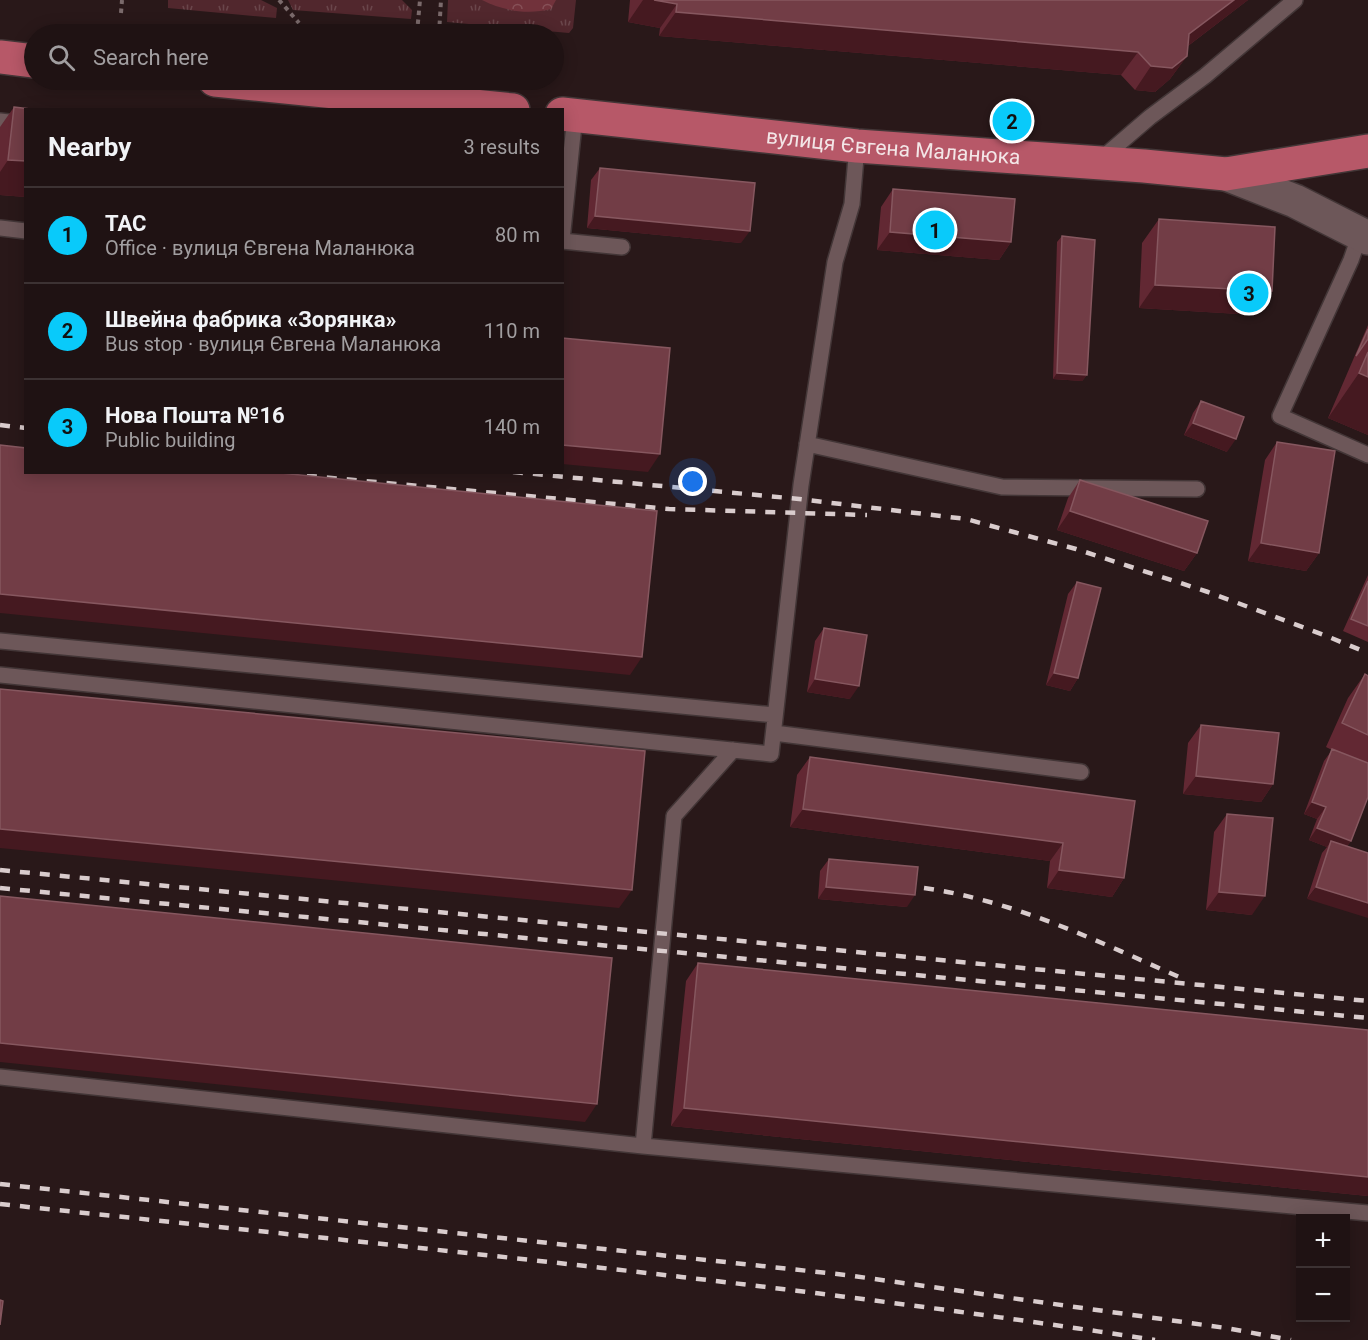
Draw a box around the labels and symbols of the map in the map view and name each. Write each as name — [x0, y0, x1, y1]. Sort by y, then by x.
pin: 2 — [992, 98, 1032, 144]
street label: вулиця Євгена Маланюка — [765, 124, 1021, 169]
pin: 1 — [916, 208, 954, 252]
pin: 3 — [1230, 270, 1268, 316]
your location — [678, 467, 707, 496]

